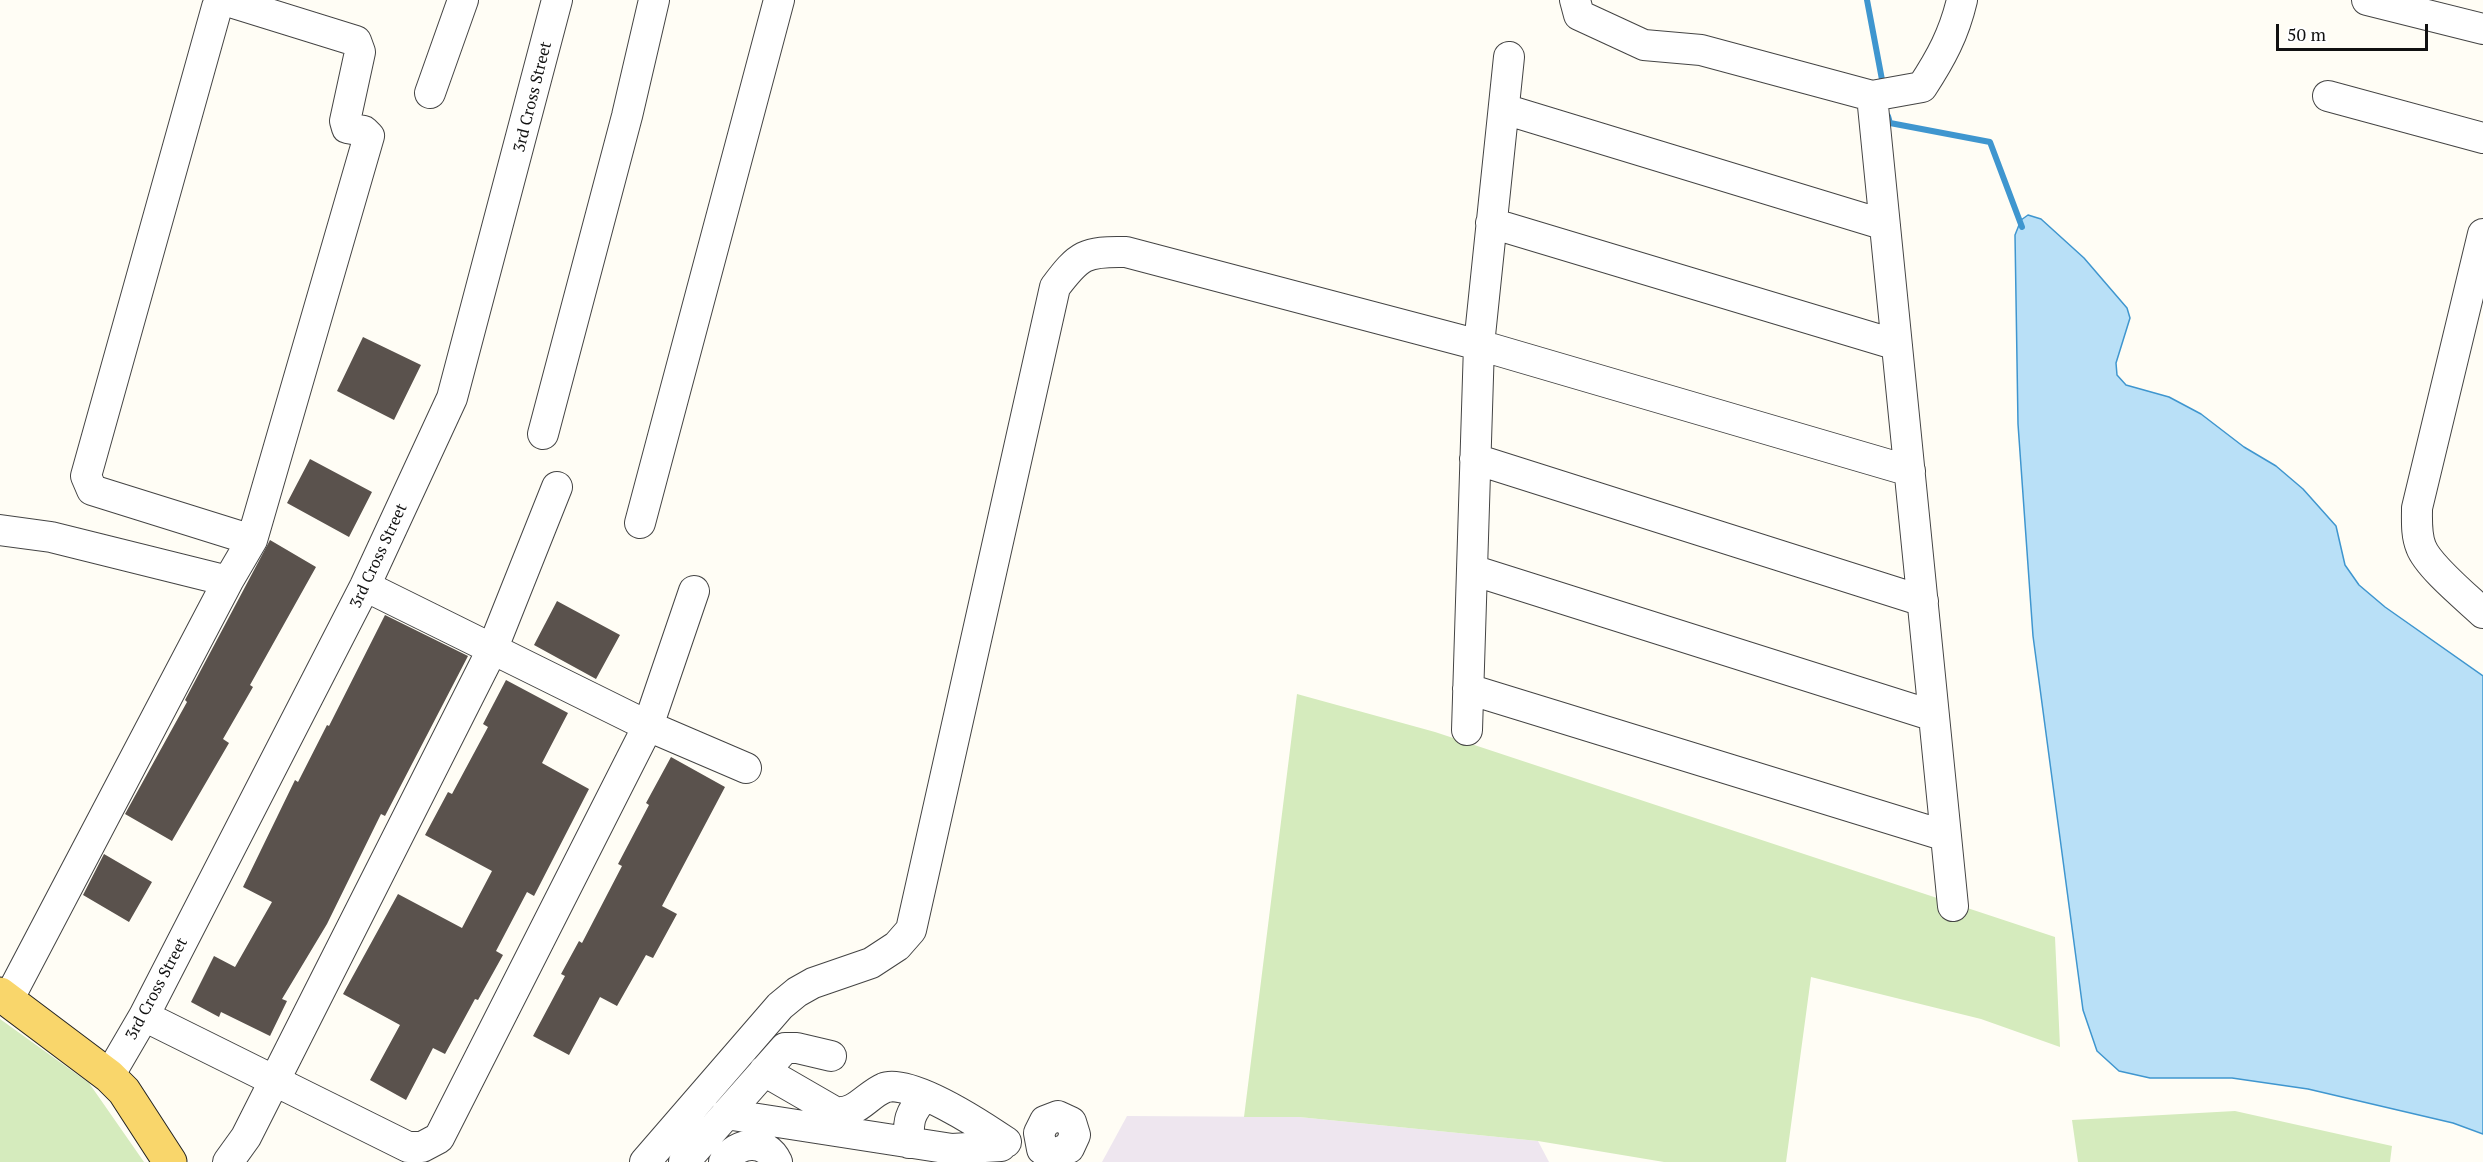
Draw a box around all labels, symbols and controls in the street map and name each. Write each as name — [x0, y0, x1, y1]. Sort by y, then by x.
scale bar — [2279, 12, 2430, 50]
text: 50 m — [2287, 22, 2326, 46]
street label: 3rd Cross Street — [510, 40, 556, 154]
street label: 3rd Cross Street — [346, 501, 412, 611]
street label: 3rd Cross Street — [122, 935, 192, 1043]

